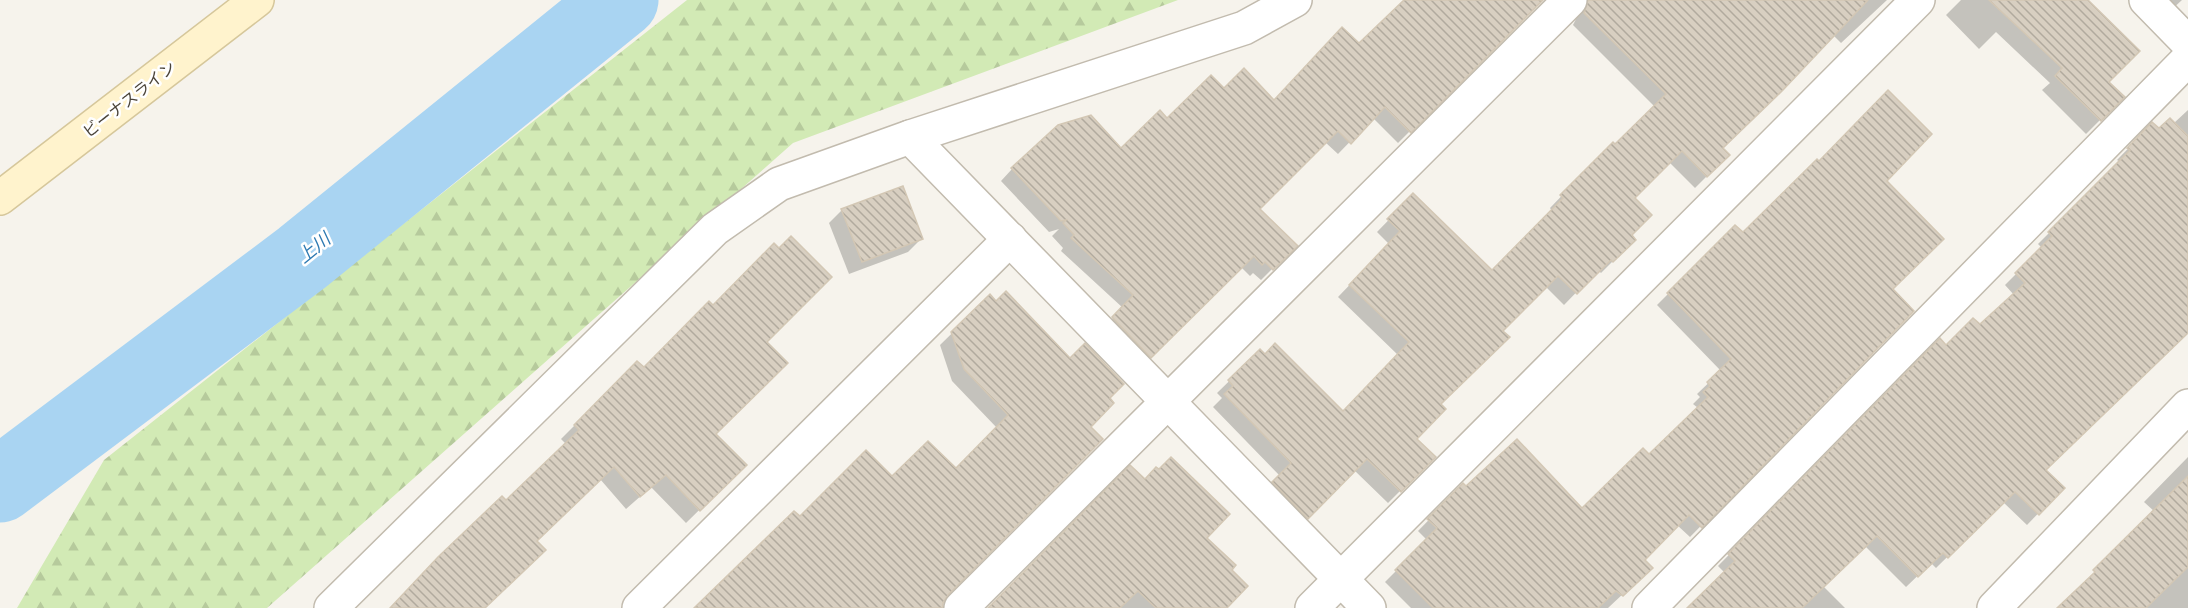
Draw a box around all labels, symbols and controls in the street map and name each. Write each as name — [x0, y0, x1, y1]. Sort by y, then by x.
street label: ビーナスライン — [79, 57, 179, 141]
water label: 上川 — [293, 227, 336, 267]

